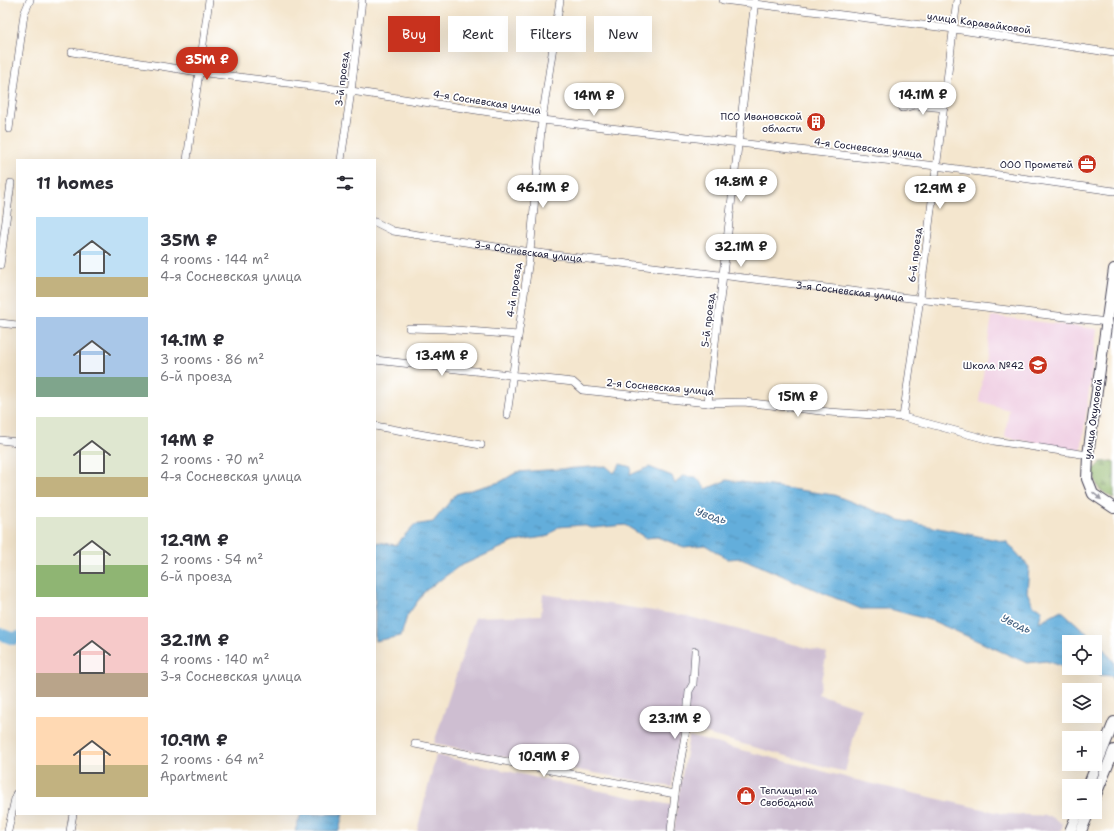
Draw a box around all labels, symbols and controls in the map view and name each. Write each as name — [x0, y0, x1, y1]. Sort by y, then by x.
street label: улица Каравайковой — [926, 9, 1032, 37]
chip: Buy — [388, 16, 440, 52]
chip: Rent — [448, 16, 508, 52]
chip: Filters — [516, 16, 586, 52]
chip: New — [594, 16, 652, 52]
pin: 35M ₽ — [179, 47, 235, 81]
street label: 3-й проезд — [332, 50, 352, 107]
text: 35M ₽ — [185, 51, 229, 68]
pin: 14.1M ₽ — [886, 82, 960, 116]
pin: 14M ₽ — [566, 83, 622, 117]
text: 14.1M ₽ — [898, 86, 948, 103]
street label: 4-я Сосневская улица — [432, 87, 543, 117]
text: 14M ₽ — [573, 87, 615, 104]
place label: ПСО Ивановской области — [721, 110, 802, 135]
building icon: ПСО Ивановской области — [805, 111, 827, 133]
street label: 4-я Сосневская улица — [813, 135, 924, 161]
office icon: ООО Прометей — [1076, 153, 1098, 175]
place label: ООО Прометей — [1000, 158, 1073, 171]
pin: 14.8M ₽ — [704, 169, 778, 203]
text: 11 homes — [36, 172, 114, 194]
icon: filters — [334, 172, 356, 194]
text: 14.8M ₽ — [714, 173, 768, 190]
pin: 46.1M ₽ — [506, 175, 580, 209]
pin: 12.9M ₽ — [903, 176, 977, 210]
text: 46.1M ₽ — [516, 179, 570, 196]
text: 12.9M ₽ — [914, 180, 966, 197]
street label: 6-й проезд — [905, 226, 925, 283]
text: 35M ₽ — [160, 229, 218, 251]
icon: home — [68, 233, 116, 281]
pin: 32.1M ₽ — [704, 234, 778, 268]
street label: 3-я Сосневская улица — [473, 237, 584, 265]
text: 32.1M ₽ — [715, 238, 768, 255]
text: 4 rooms · 144 m² — [160, 251, 269, 268]
street label: 4-й проезд — [504, 261, 524, 318]
text: 4-я Сосневская улица — [160, 268, 302, 285]
street label: 3-я Сосневская улица — [795, 278, 906, 304]
street label: 5-й проезд — [698, 292, 718, 348]
text: 14.1M ₽ — [160, 329, 225, 351]
icon: home — [68, 333, 116, 381]
pin: 13.4M ₽ — [405, 343, 479, 377]
text: 13.4M ₽ — [415, 347, 469, 364]
text: 3 rooms · 86 m² — [160, 351, 264, 368]
school or university icon: Школа №42 — [1027, 354, 1049, 376]
place label: Школа №42 — [963, 359, 1024, 372]
text: 6-й проезд — [160, 368, 232, 385]
street label: 2-я Сосневская улица — [605, 376, 715, 398]
street label: улица Окуловой — [1081, 377, 1105, 460]
pin: 15M ₽ — [770, 384, 826, 418]
text: 15M ₽ — [778, 388, 818, 405]
text: 14M ₽ — [160, 429, 215, 451]
icon: home — [68, 433, 116, 481]
text: 2 rooms · 70 m² — [160, 451, 264, 468]
text: 4-я Сосневская улица — [160, 468, 302, 485]
one-way arrow — [1092, 492, 1102, 501]
water label: Уводь — [694, 504, 729, 528]
text: 12.9M ₽ — [160, 529, 229, 551]
icon: home — [68, 533, 116, 581]
text: 2 rooms · 54 m² — [160, 551, 263, 568]
text: 6-й проезд — [160, 568, 232, 585]
water label: Уводь — [999, 611, 1034, 637]
text: 32.1M ₽ — [160, 629, 229, 651]
icon: home — [68, 633, 116, 681]
map controls — [1062, 635, 1102, 819]
button: locate — [1062, 635, 1102, 675]
text: 4 rooms · 140 m² — [160, 651, 269, 668]
text: 3-я Сосневская улица — [160, 668, 301, 685]
button: layers — [1062, 683, 1102, 723]
pin: 23.1M ₽ — [638, 706, 712, 740]
text: 23.1M ₽ — [648, 710, 702, 727]
text: 10.9M ₽ — [160, 729, 228, 751]
button: + — [1062, 731, 1102, 771]
icon: home — [68, 733, 116, 781]
pin: 10.9M ₽ — [507, 744, 581, 778]
text: 10.9M ₽ — [518, 748, 570, 765]
text: 2 rooms · 64 m² — [160, 751, 264, 768]
text: Apartment — [160, 768, 228, 785]
button: − — [1062, 779, 1102, 819]
place label: Теплицы на Свободной — [760, 784, 818, 809]
shop icon: Теплицы на Свободной — [735, 785, 757, 807]

